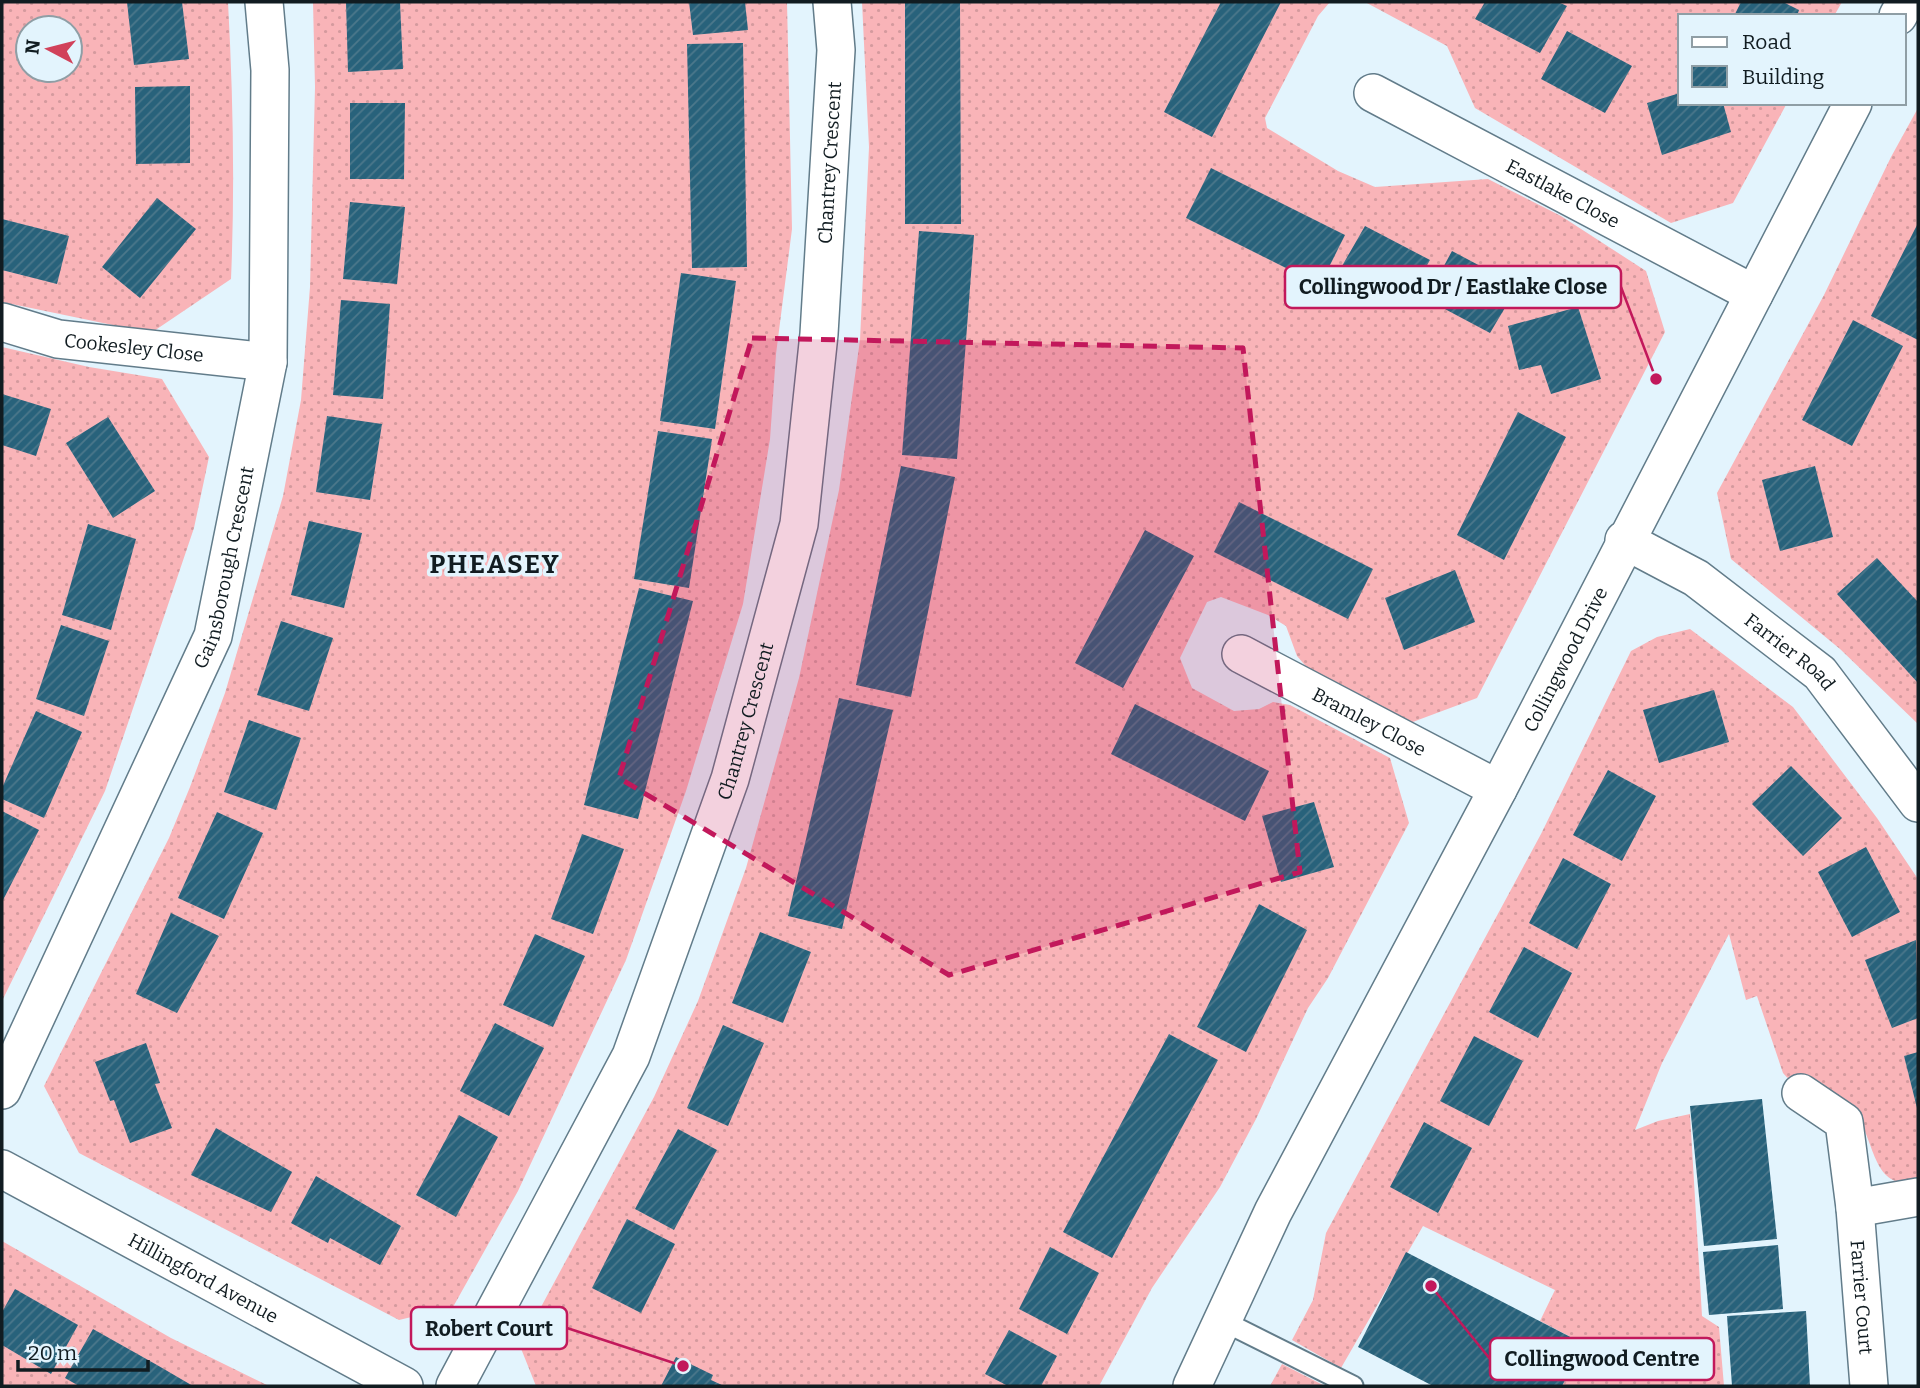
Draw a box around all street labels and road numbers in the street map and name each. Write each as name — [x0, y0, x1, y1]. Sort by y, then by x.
street label: Chantrey Crescent — [813, 81, 846, 245]
street label: Eastlake Close — [1502, 154, 1624, 233]
street label: Cookesley Close — [63, 328, 205, 366]
street label: Gainsborough Crescent — [188, 464, 258, 672]
street label: Collingwood Drive — [1518, 583, 1612, 736]
street label: Farrier Road — [1740, 608, 1840, 695]
street label: Chantrey Crescent — [712, 640, 778, 803]
street label: Bramley Close — [1309, 682, 1430, 761]
street label: Hillingford Avenue — [125, 1228, 283, 1328]
street label: Farrier Court — [1846, 1239, 1878, 1355]

